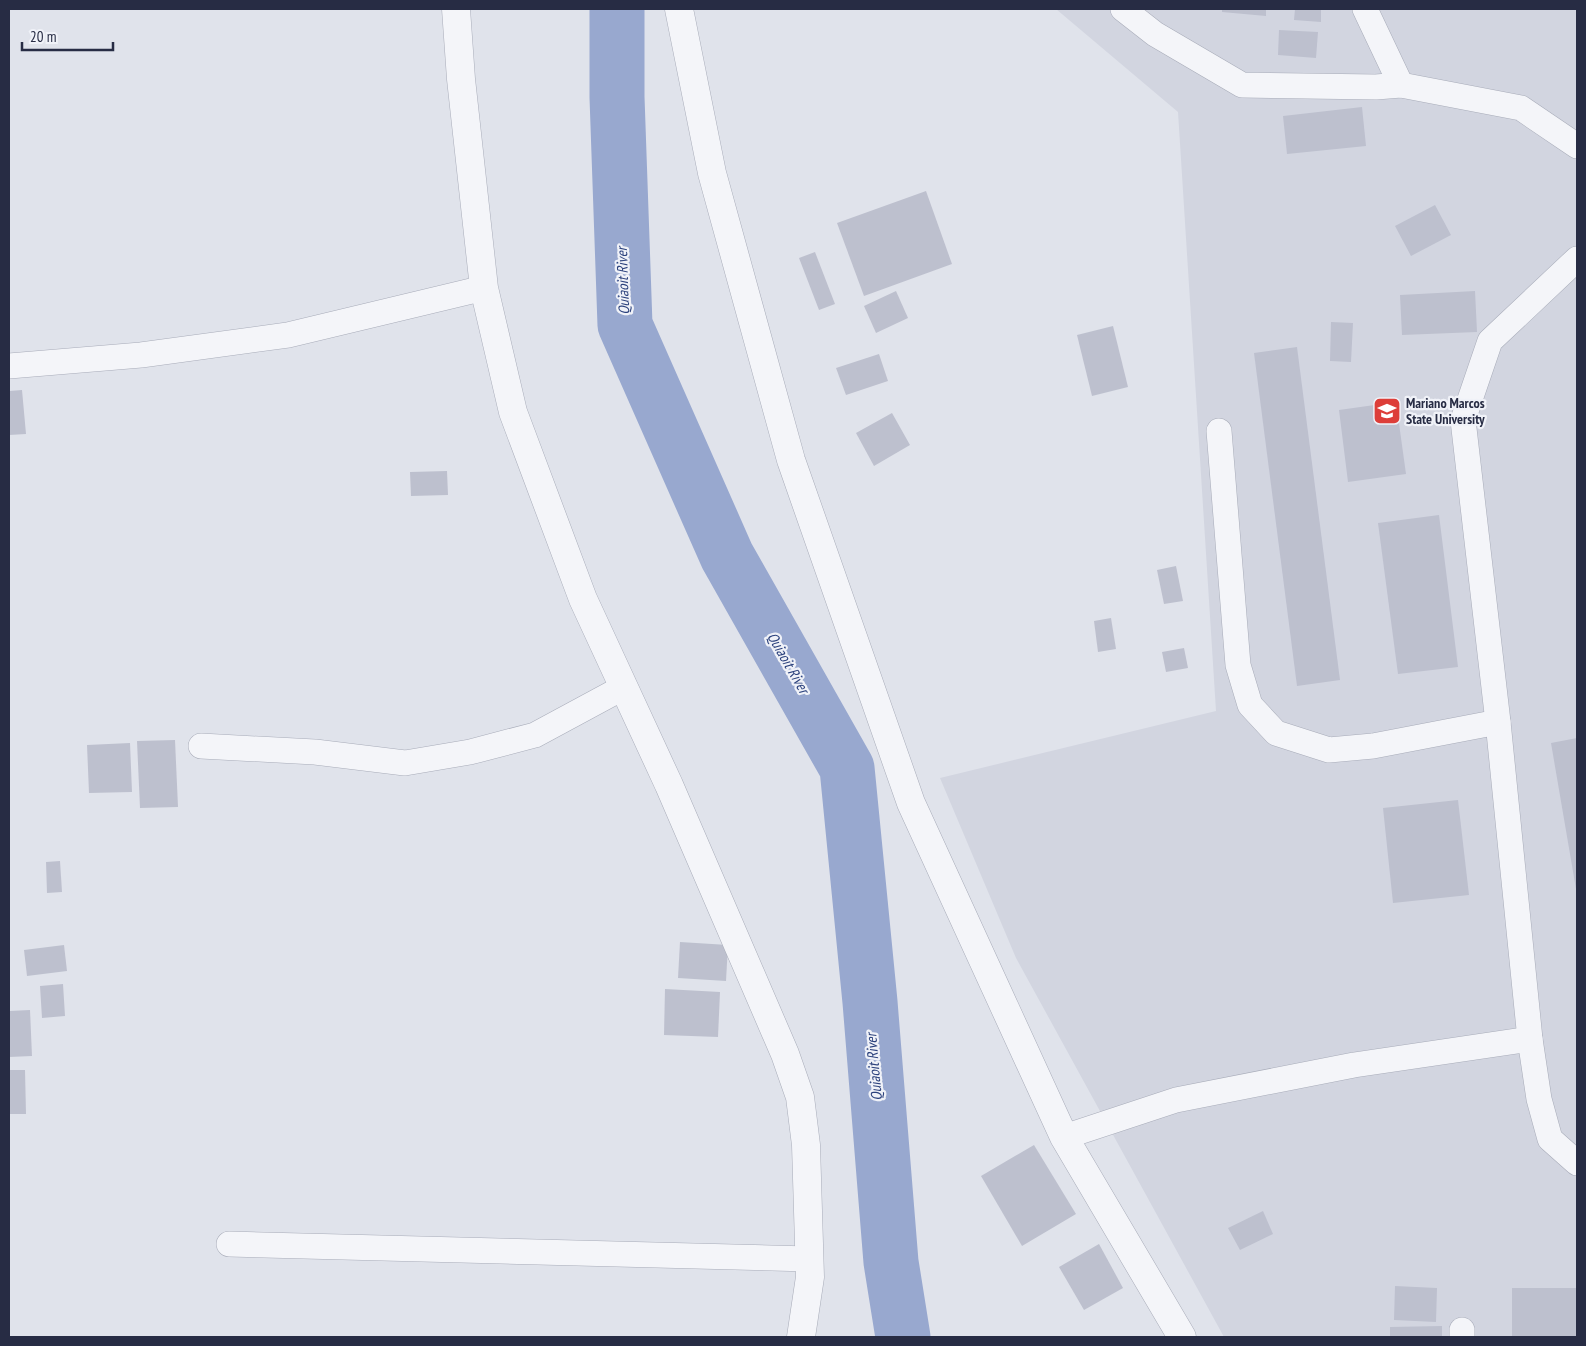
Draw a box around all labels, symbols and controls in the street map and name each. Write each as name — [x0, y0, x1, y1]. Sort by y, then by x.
scale bar — [22, 20, 114, 52]
text: 20 m — [30, 27, 56, 46]
water label: Quiaoit River — [612, 245, 633, 315]
place label: Mariano Marcos State University — [1406, 394, 1485, 428]
school or university icon: Mariano Marcos State University — [1372, 396, 1402, 426]
water label: Quiaoit River — [763, 629, 815, 698]
water label: Quiaoit River — [861, 1031, 886, 1102]

